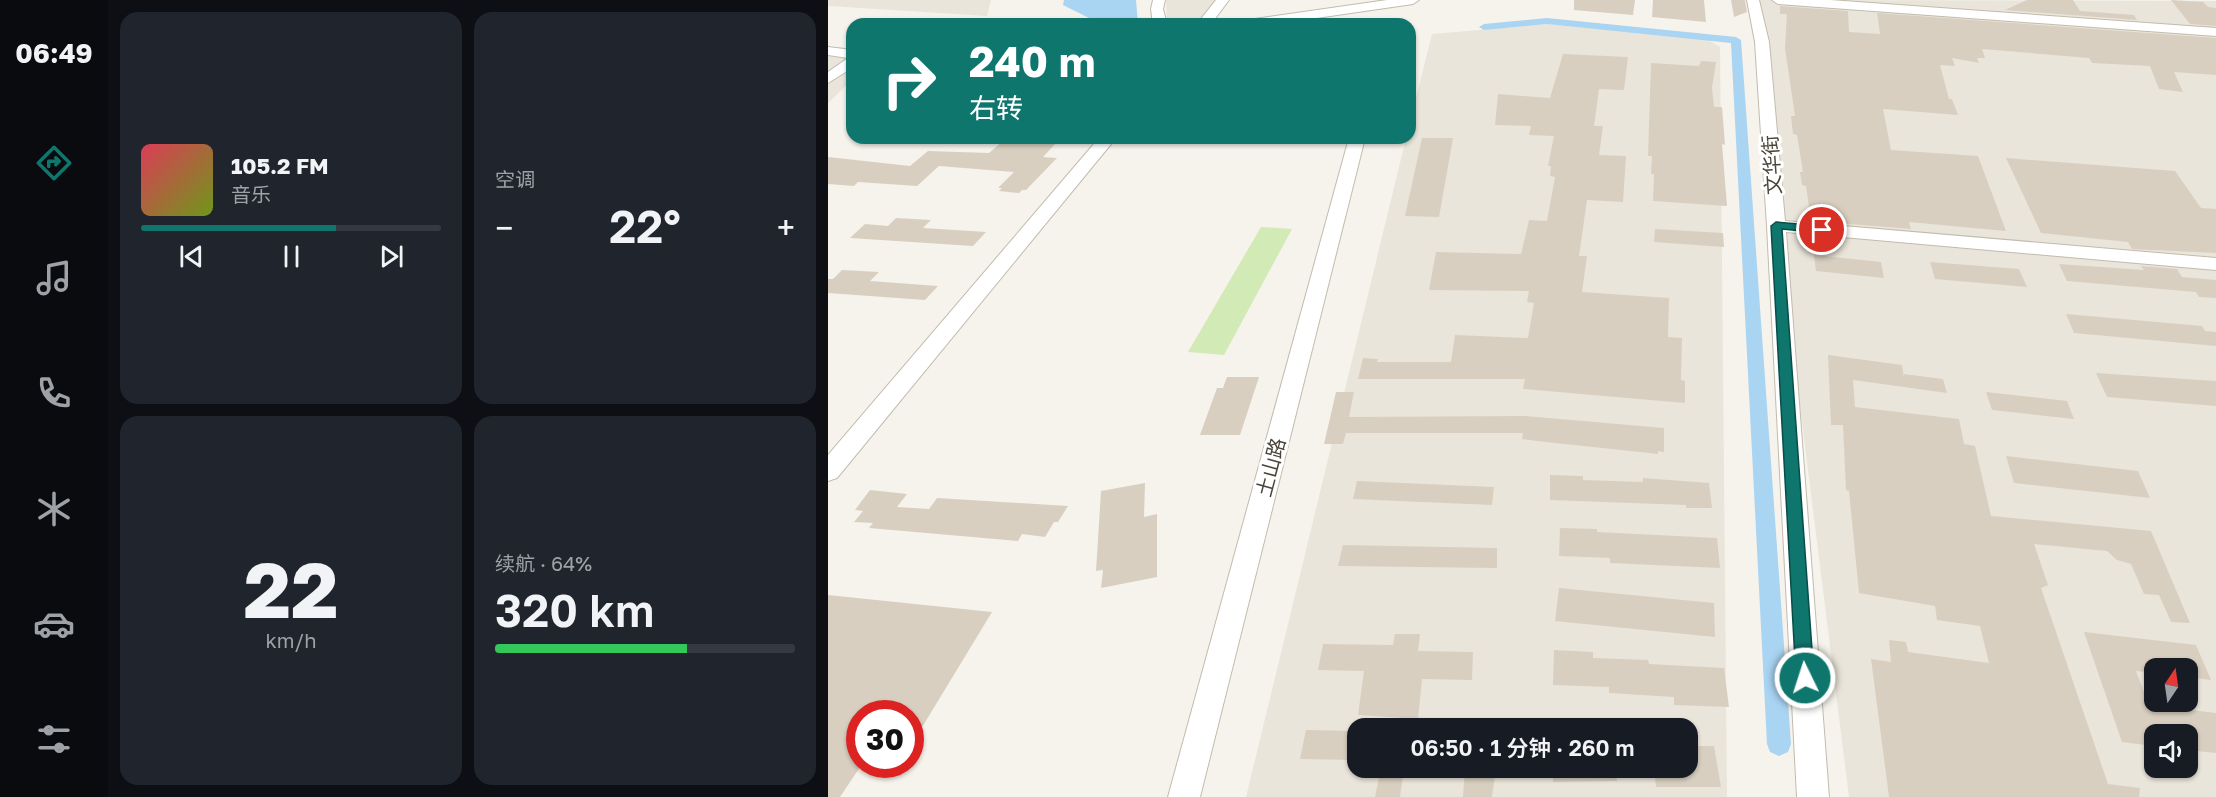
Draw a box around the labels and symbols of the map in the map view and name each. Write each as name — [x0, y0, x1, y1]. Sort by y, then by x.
street label: 文华街 — [1757, 134, 1785, 196]
pin — [1796, 204, 1847, 255]
street label: 土山路 — [1251, 435, 1289, 499]
position arrow — [1773, 646, 1837, 710]
north arrow — [2144, 658, 2198, 712]
speed limit sign: 30 — [846, 700, 924, 778]

